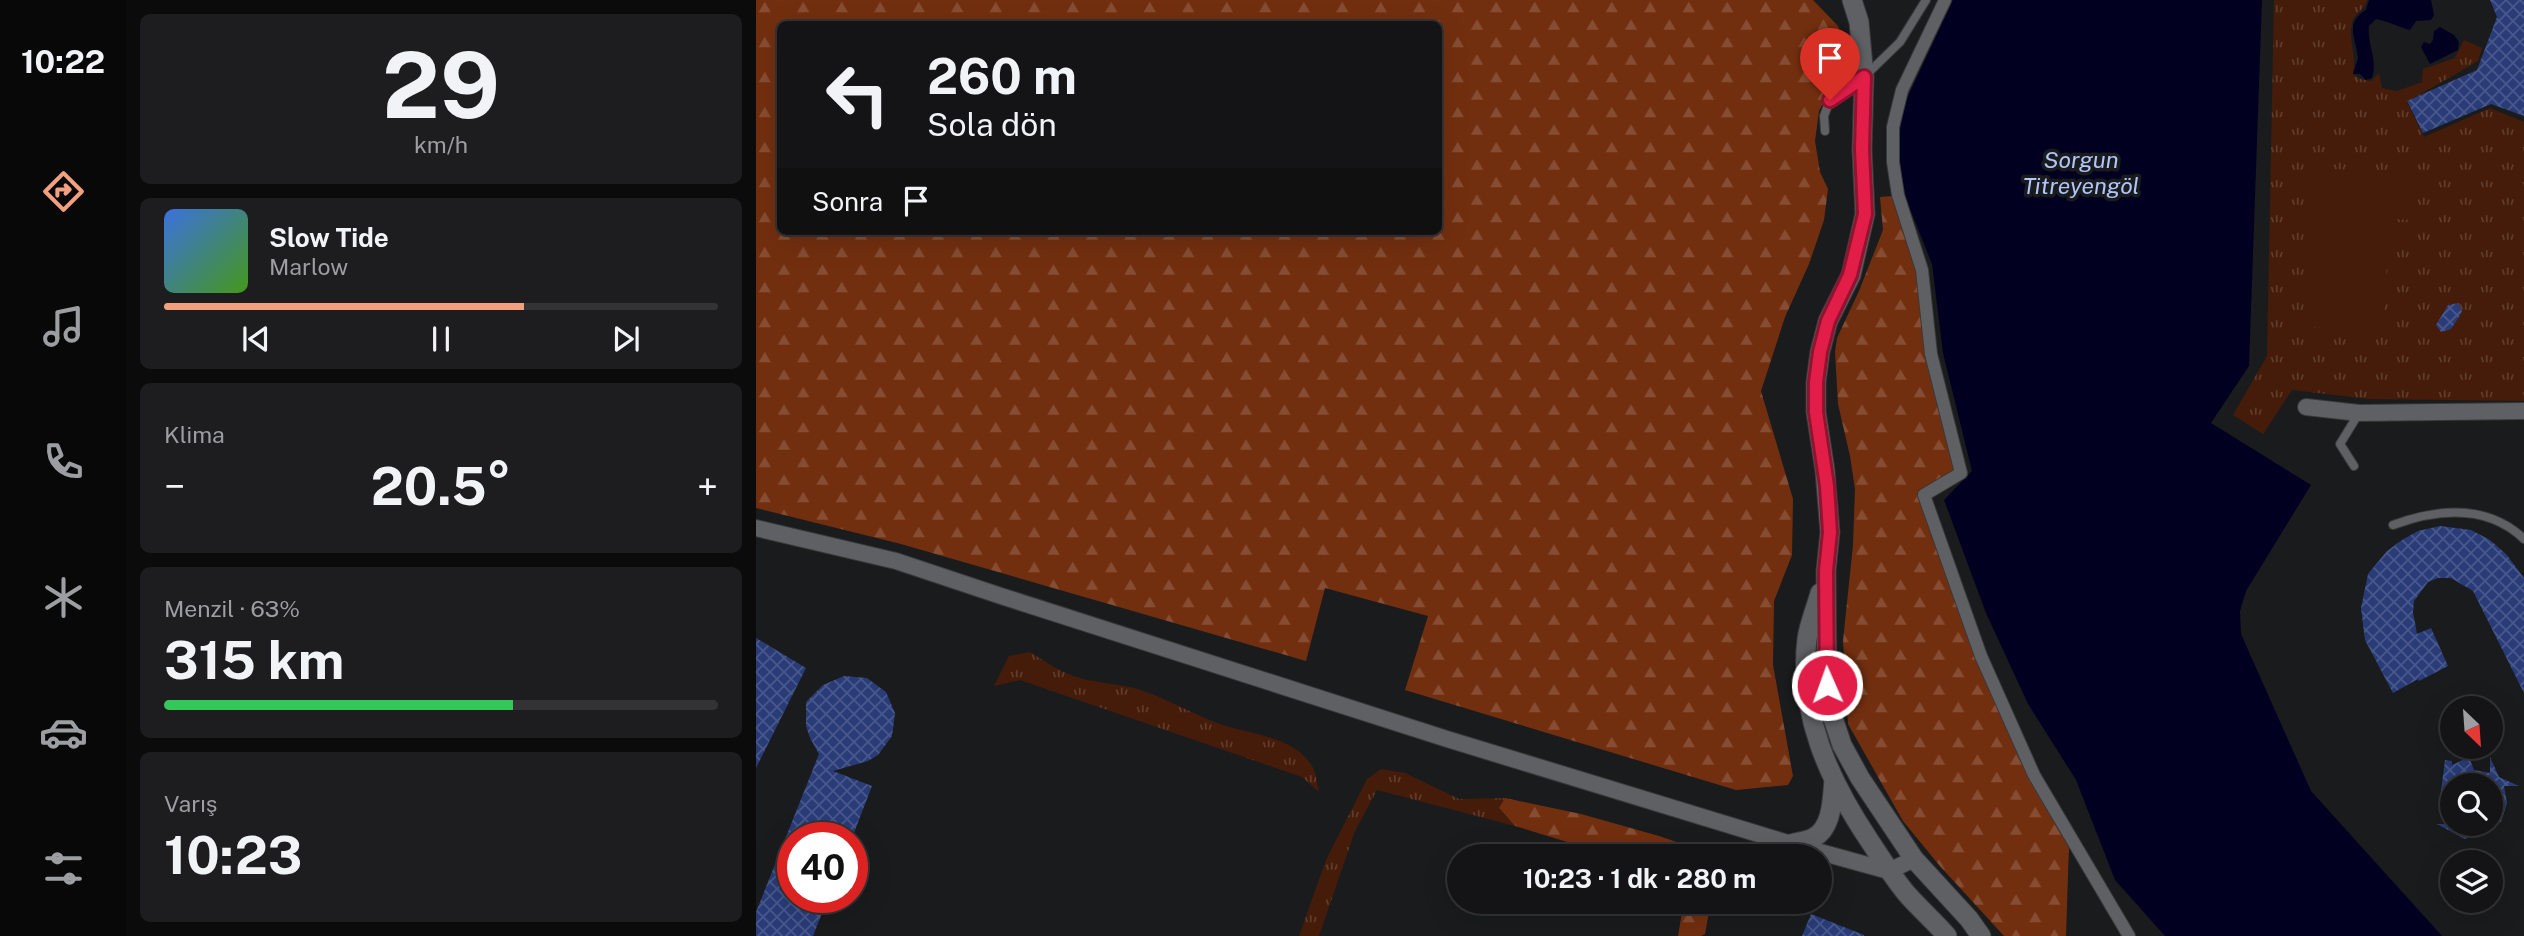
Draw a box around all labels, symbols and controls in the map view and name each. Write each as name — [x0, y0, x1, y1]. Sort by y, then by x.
pin — [1800, 28, 1860, 100]
text: 29 — [382, 32, 500, 138]
icon: arrive — [1811, 39, 1849, 77]
text: 10:22 — [21, 43, 105, 80]
text: 260 m — [927, 47, 1077, 105]
icon: left — [812, 49, 903, 140]
text: Sola dön — [927, 106, 1057, 143]
text: km/h — [414, 131, 468, 158]
water label: Sorgun Titreyengöl — [2023, 146, 2139, 199]
icon: directions — [39, 167, 88, 216]
icon: arrive — [897, 182, 935, 220]
text: Sonra — [812, 186, 883, 217]
text: Slow Tide — [269, 222, 389, 253]
text: Marlow — [269, 253, 348, 280]
icon: music — [39, 302, 88, 351]
icon: previous — [237, 320, 275, 358]
icon: pause — [422, 320, 460, 358]
icon: next — [607, 320, 645, 358]
text: Klima — [164, 421, 225, 448]
icon: phone — [39, 437, 88, 486]
text: 20.5° — [371, 456, 511, 517]
text: − — [164, 464, 185, 509]
text: + — [697, 464, 718, 509]
icon: climate — [39, 573, 88, 622]
text: Menzil · 63% — [164, 595, 300, 622]
text: 315 km — [164, 630, 344, 691]
position arrow — [1790, 648, 1864, 722]
north arrow — [2440, 696, 2502, 760]
map controls — [2440, 696, 2503, 913]
icon: car — [39, 708, 88, 757]
button: search — [2440, 773, 2503, 836]
text: Varış — [164, 790, 217, 817]
speed limit sign: 40 — [777, 822, 868, 913]
text: 10:23 — [164, 825, 302, 886]
icon: filters — [39, 844, 88, 893]
button: layers — [2440, 850, 2503, 913]
text: 10:23 · 1 dk · 280 m — [1523, 863, 1756, 894]

